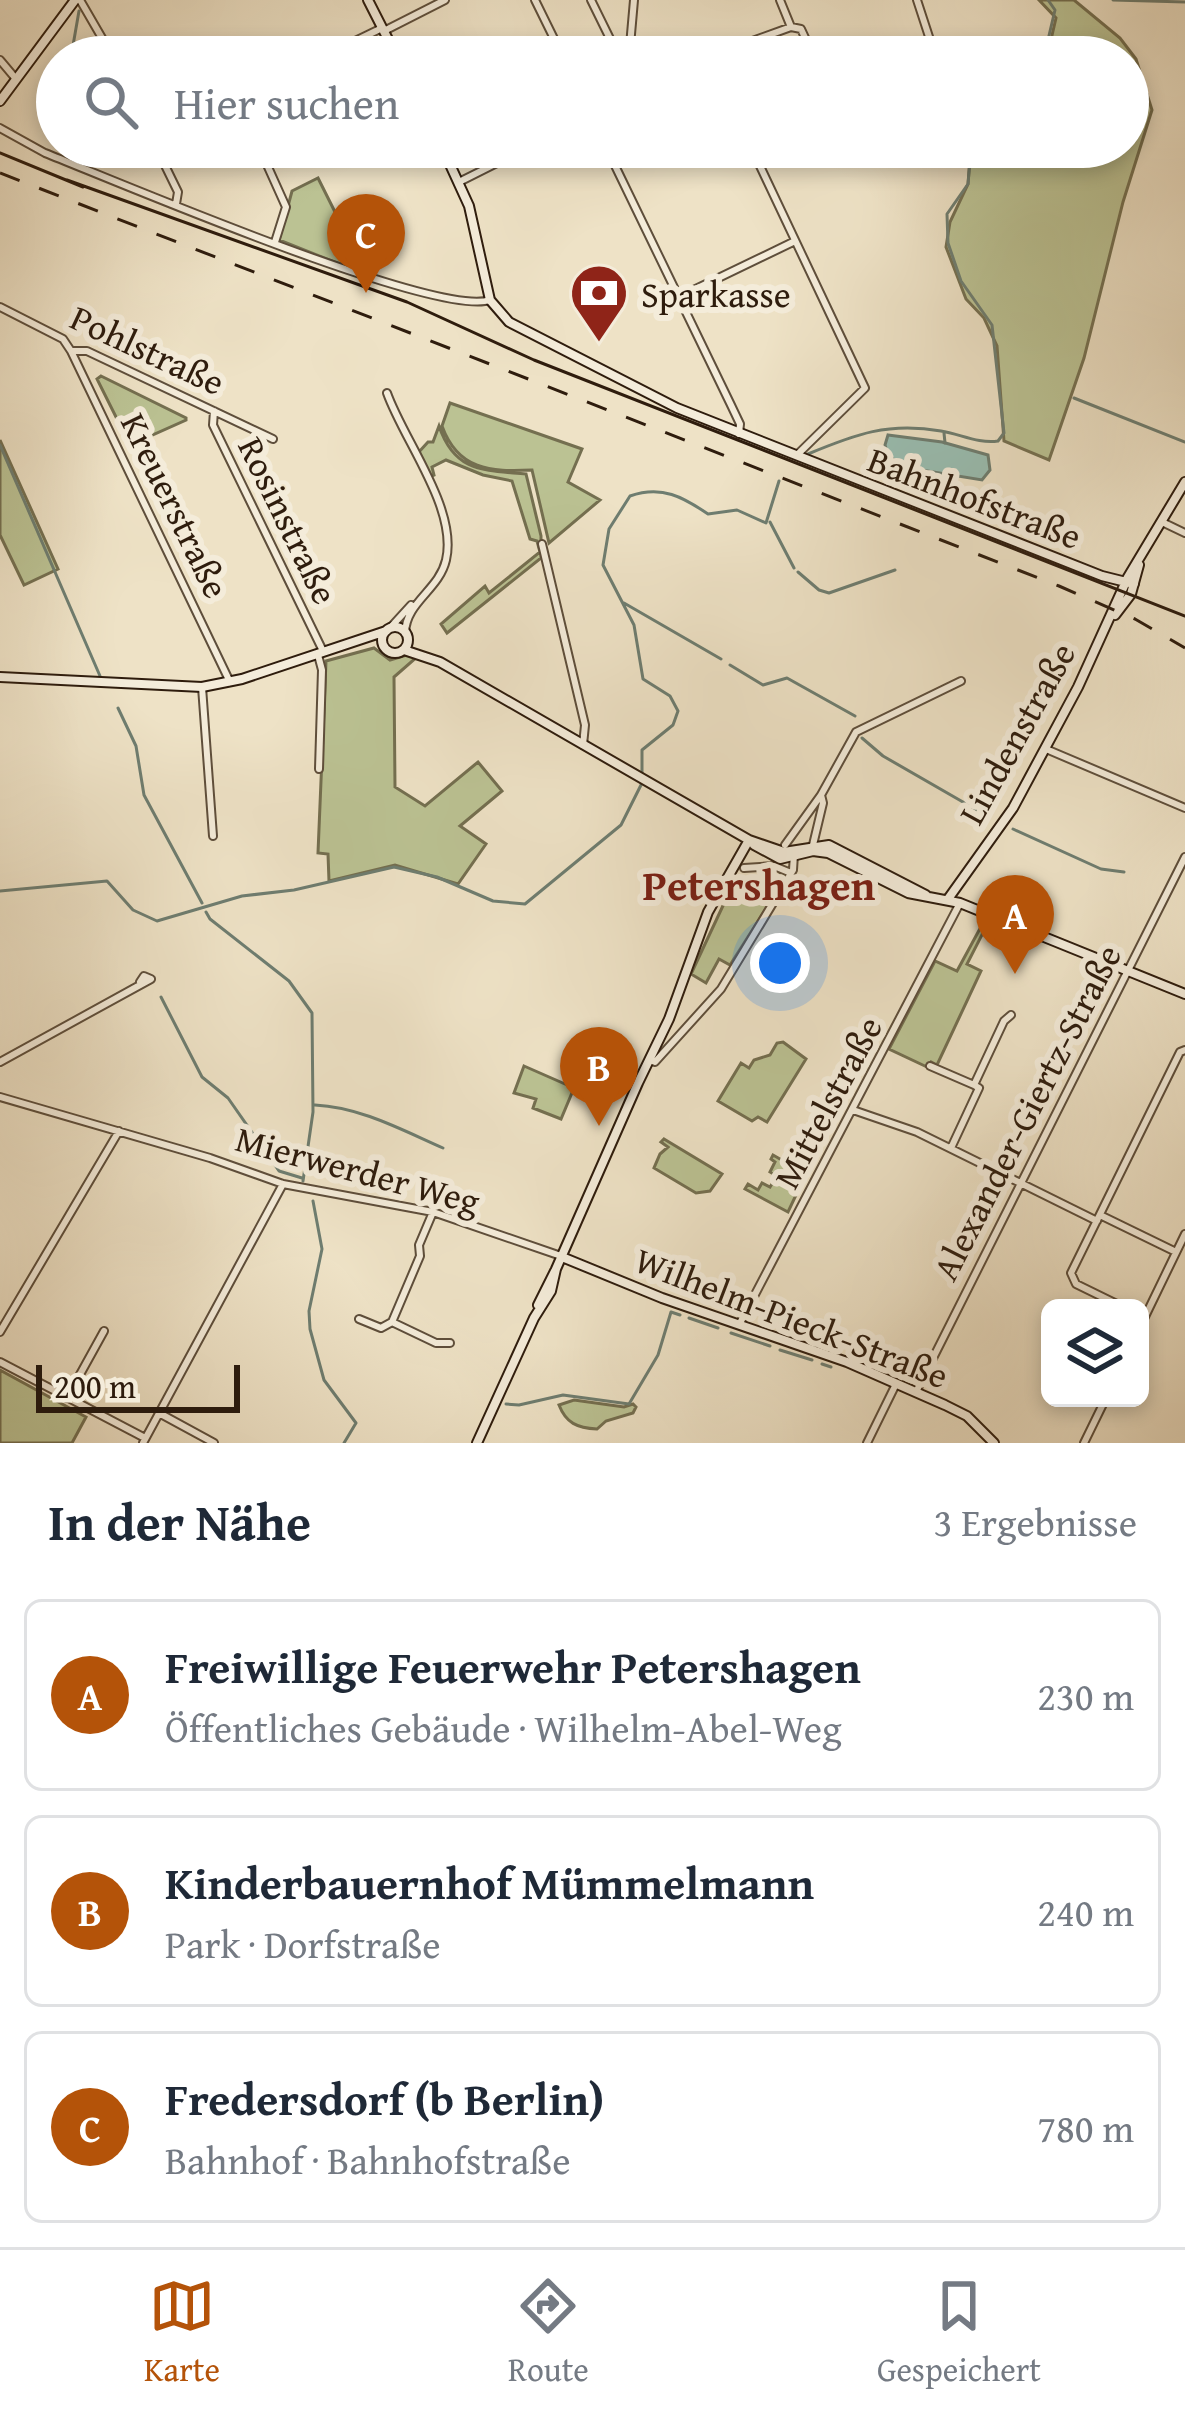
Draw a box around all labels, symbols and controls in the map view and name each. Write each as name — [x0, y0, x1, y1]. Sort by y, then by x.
search box — [36, 36, 1149, 168]
icon: search — [78, 69, 144, 135]
text: Hier suchen — [174, 70, 399, 135]
pin: C — [327, 194, 405, 293]
bank icon: Sparkasse — [568, 262, 630, 344]
place label: Sparkasse — [641, 267, 791, 320]
street label: Pohlstraße — [62, 290, 234, 408]
street label: Kreuerstraße — [108, 403, 244, 607]
street label: Rosinstraße — [226, 427, 352, 613]
street label: Bahnhofstraße — [861, 432, 1089, 562]
street label: Lindenstraße — [944, 632, 1088, 834]
district label: Petershagen — [643, 854, 876, 915]
pin: A — [976, 875, 1054, 974]
your location — [750, 933, 810, 993]
street label: Alexander-Giertz-Straße — [918, 935, 1134, 1289]
street label: Mittelstraße — [759, 1006, 895, 1198]
pin: B — [560, 1027, 638, 1126]
street label: Mierwerder Weg — [230, 1111, 486, 1227]
street label: Wilhelm-Pieck-Straße — [628, 1233, 956, 1401]
map controls — [1041, 1299, 1149, 1407]
button: layers — [1041, 1299, 1149, 1407]
scale bar — [36, 1359, 240, 1412]
text: 200 m — [54, 1362, 136, 1410]
text: In der Nähe — [48, 1484, 311, 1559]
text: 3 Ergebnisse — [934, 1493, 1137, 1550]
text: Freiwillige Feuerwehr Petershagen — [165, 1634, 861, 1699]
text: A — [78, 1667, 102, 1724]
text: 230 m — [1037, 1667, 1134, 1724]
text: Öffentliches Gebäude · Wilhelm-Abel-Weg — [165, 1699, 842, 1756]
text: Kinderbauernhof Mümmelmann — [165, 1850, 814, 1915]
text: B — [78, 1883, 102, 1940]
text: 240 m — [1037, 1883, 1134, 1940]
text: Park · Dorfstraße — [165, 1915, 441, 1972]
text: Fredersdorf (b Berlin) — [165, 2066, 604, 2131]
text: C — [79, 2099, 101, 2156]
text: 780 m — [1037, 2099, 1134, 2156]
text: Bahnhof · Bahnhofstraße — [165, 2131, 571, 2188]
tab: Karte — [144, 2273, 220, 2393]
tab: Route — [508, 2273, 589, 2393]
tab: Gespeichert — [877, 2273, 1041, 2393]

